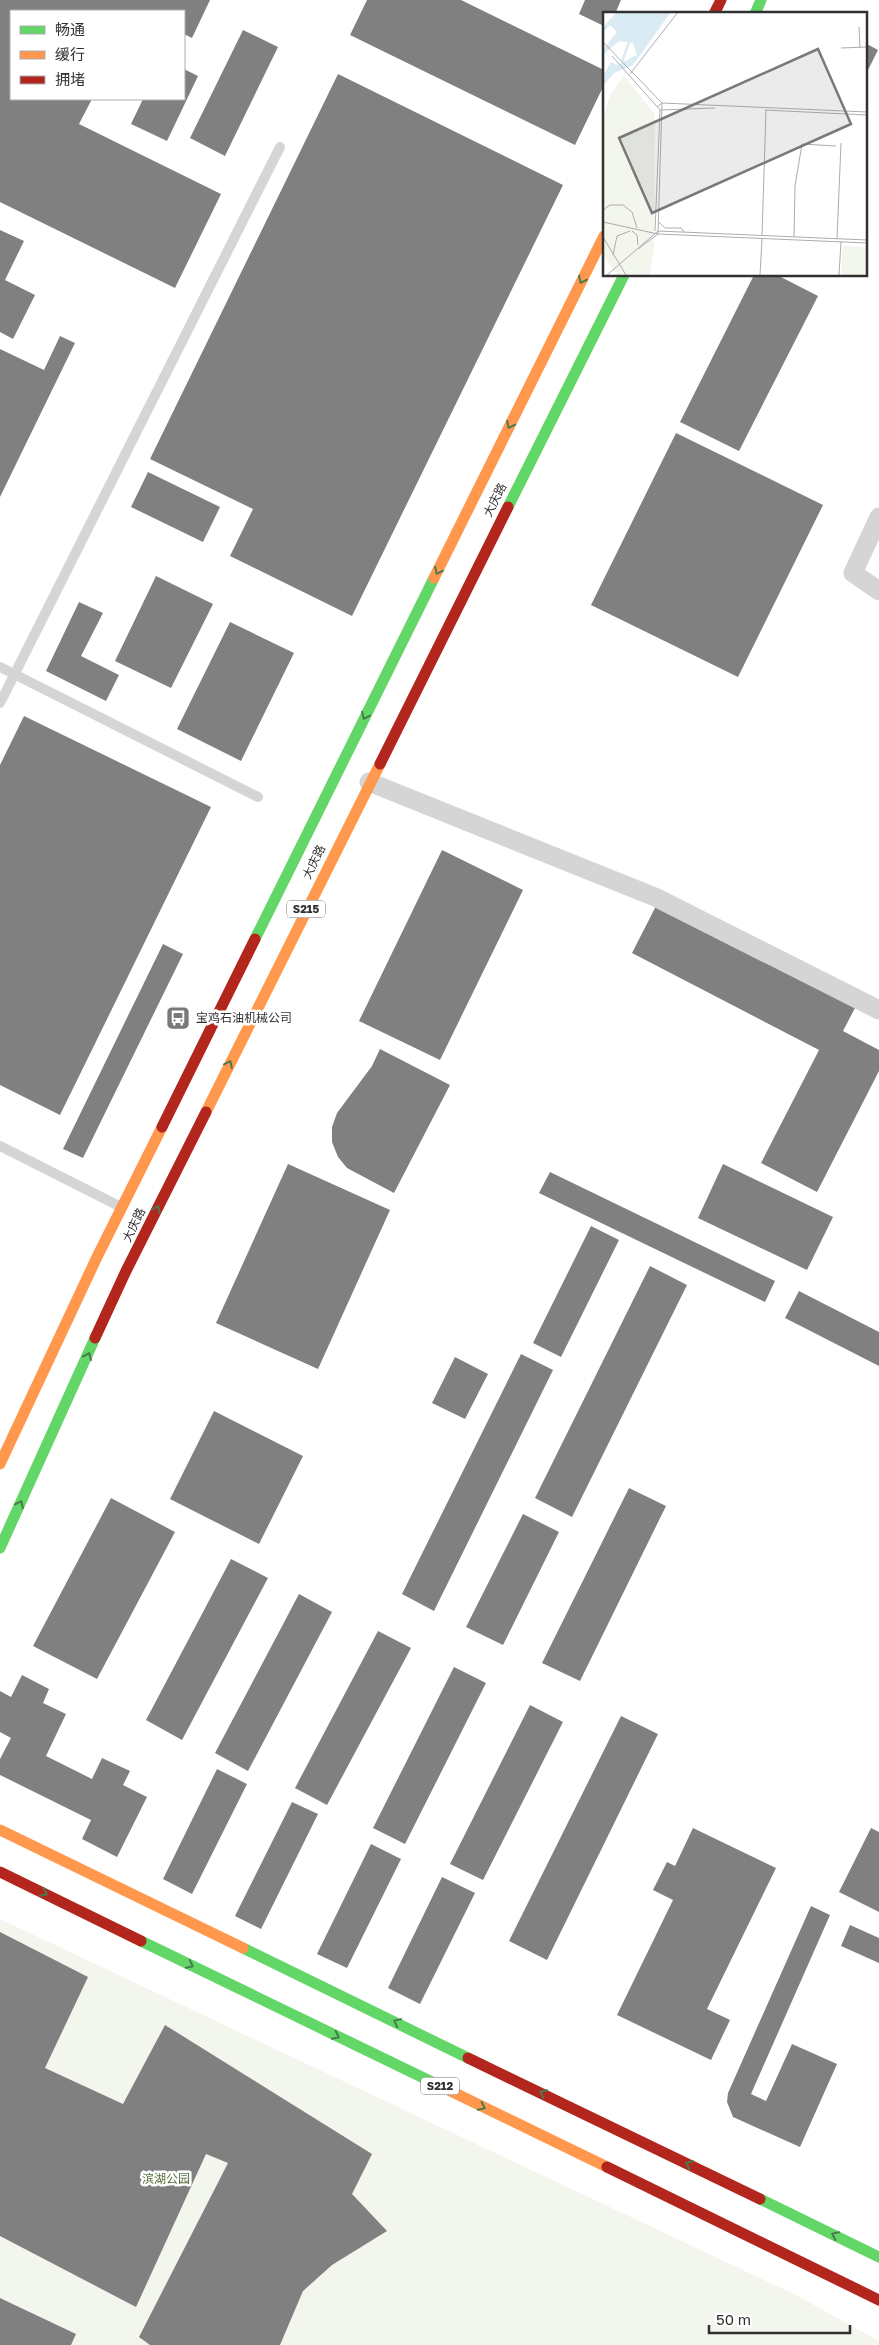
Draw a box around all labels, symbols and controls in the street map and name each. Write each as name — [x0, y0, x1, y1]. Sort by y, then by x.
legend — [10, 10, 185, 100]
inset map — [603, 12, 866, 276]
text: 畅通 — [55, 20, 85, 38]
text: 缓行 — [55, 45, 85, 63]
text: 拥堵 — [55, 70, 85, 88]
one-way arrow — [578, 274, 588, 283]
one-way arrow — [506, 420, 516, 429]
street label: 大庆路 — [480, 480, 509, 519]
one-way arrow — [434, 565, 444, 574]
one-way arrow — [361, 711, 371, 720]
street label: 大庆路 — [299, 842, 328, 881]
road number: S215 — [287, 901, 325, 918]
bus stop icon: 宝鸡石油机械公司 — [165, 1005, 191, 1031]
place label: 宝鸡石油机械公司 — [196, 1010, 292, 1025]
one-way arrow — [223, 1060, 233, 1069]
street label: 大庆路 — [119, 1205, 148, 1244]
one-way arrow — [151, 1205, 161, 1214]
one-way arrow — [81, 1352, 92, 1361]
one-way arrow — [14, 1500, 25, 1509]
one-way arrow — [39, 1887, 48, 1898]
one-way arrow — [185, 1958, 194, 1969]
one-way arrow — [393, 2018, 402, 2028]
one-way arrow — [331, 2030, 340, 2040]
road number: S212 — [421, 2078, 459, 2094]
one-way arrow — [539, 2089, 548, 2100]
one-way arrow — [477, 2101, 486, 2111]
one-way arrow — [685, 2160, 694, 2171]
park label: 滨湖公园 — [142, 2171, 190, 2186]
one-way arrow — [831, 2231, 840, 2242]
scale bar — [709, 2302, 850, 2334]
text: 50 m — [716, 2310, 751, 2328]

